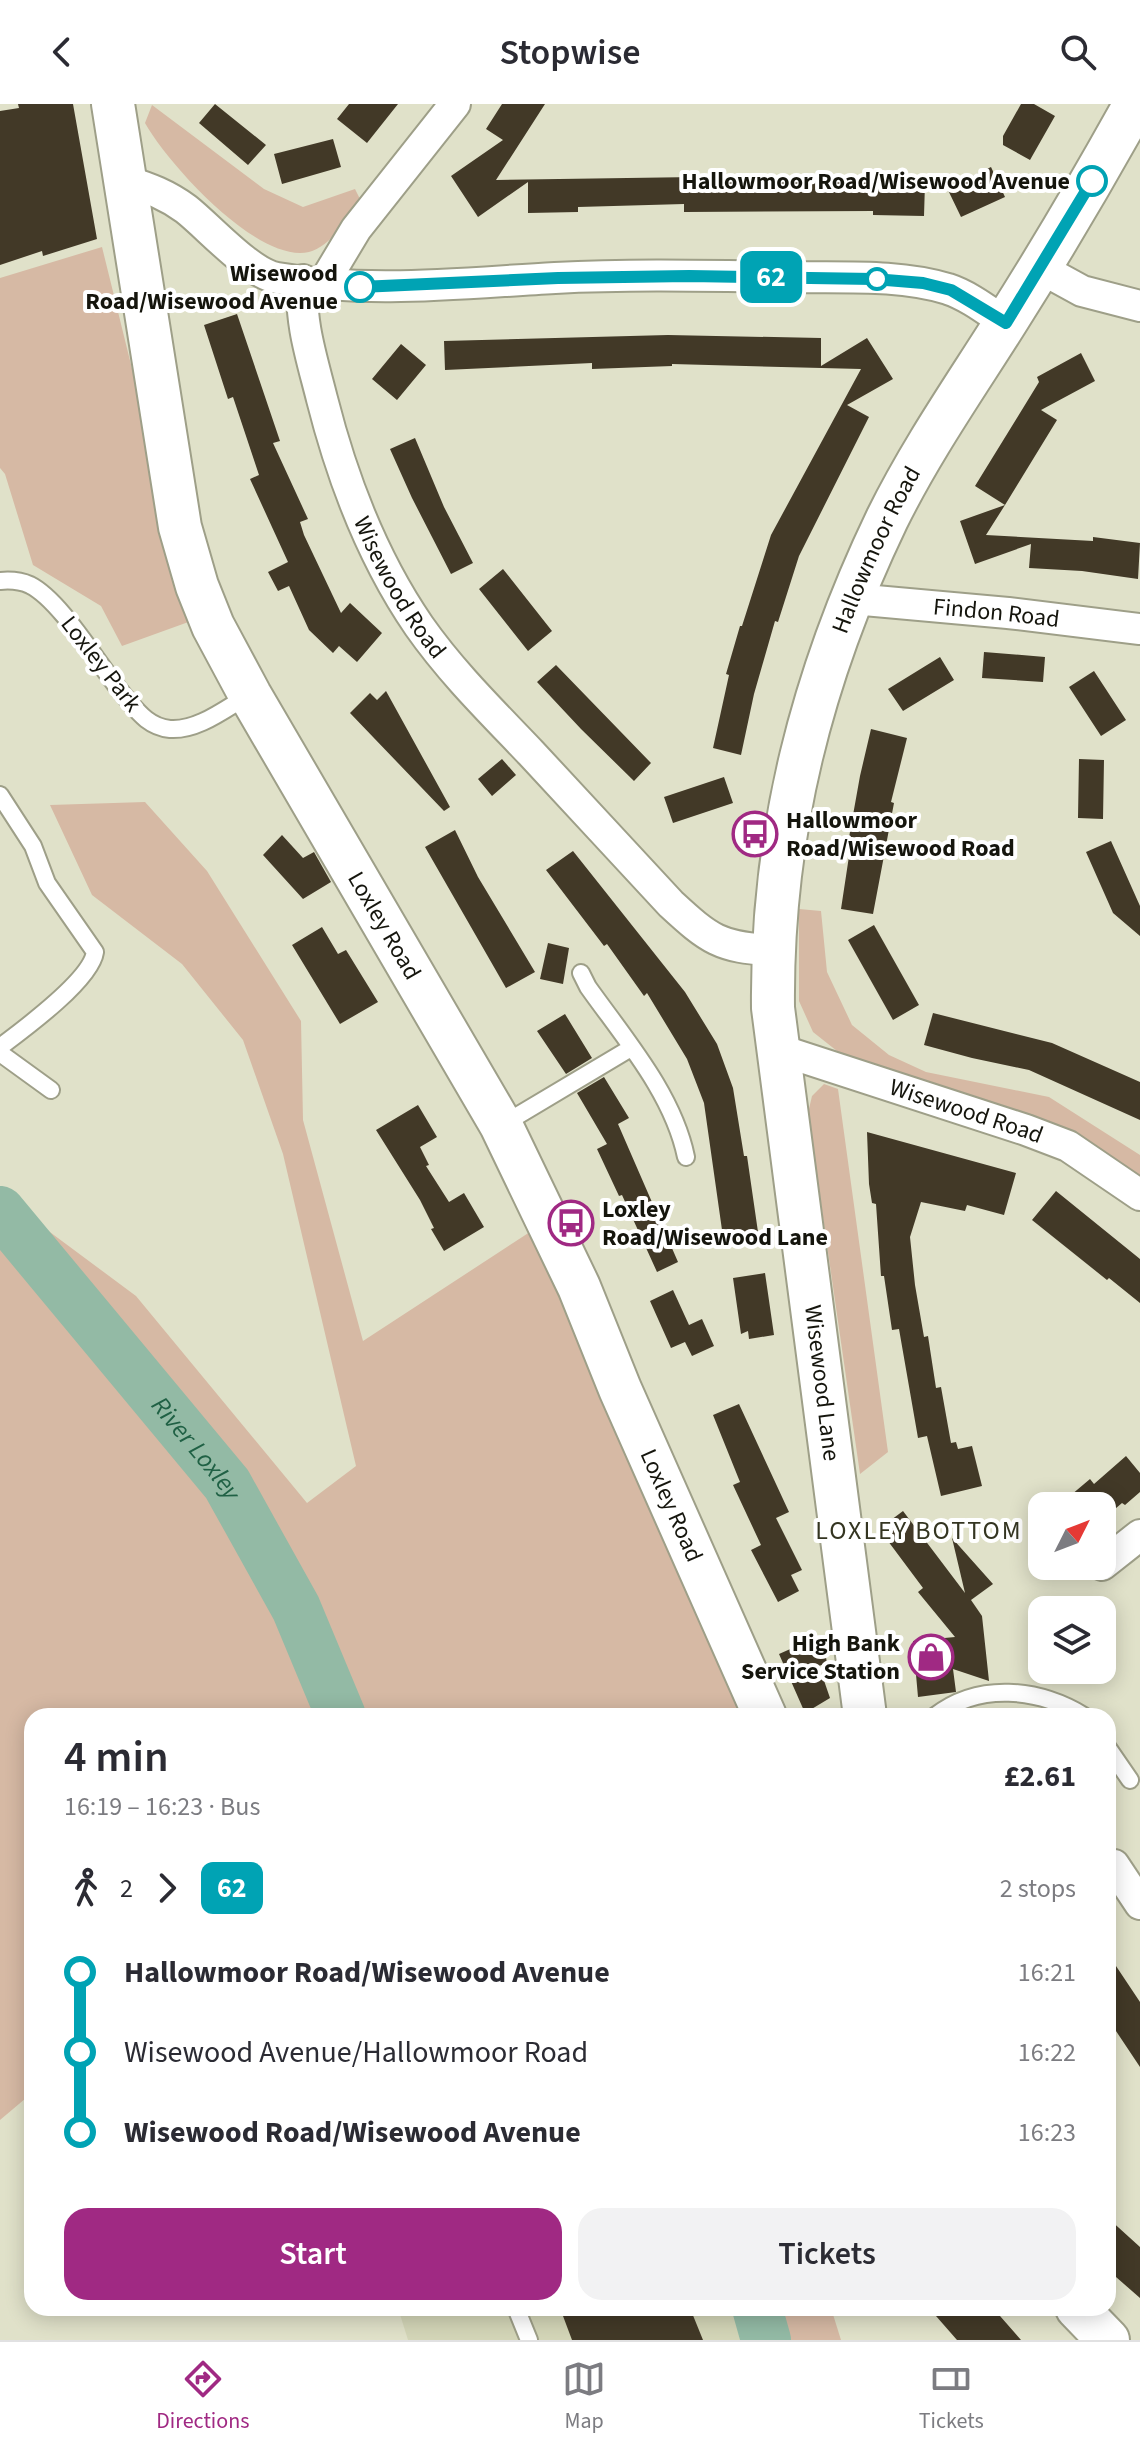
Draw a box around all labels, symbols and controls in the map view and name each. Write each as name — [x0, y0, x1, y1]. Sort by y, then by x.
text: Stopwise — [499, 27, 641, 78]
icon: back — [40, 30, 84, 74]
icon: search — [1056, 30, 1100, 74]
place label: Hallowmoor Road/Wisewood Avenue — [681, 164, 1070, 199]
marker: Hallowmoor Road/Wisewood Avenue — [1077, 166, 1107, 196]
line badge: 62 — [735, 251, 807, 303]
place label: Wisewood Road/Wisewood Avenue — [85, 256, 338, 319]
text: 62 — [756, 257, 786, 297]
unlabelled marker — [866, 268, 888, 290]
marker: Wisewood Road/Wisewood Avenue — [345, 272, 375, 302]
street label: Hallowmoor Road — [822, 459, 929, 638]
street label: Wisewood Road — [345, 511, 455, 666]
street label: Findon Road — [932, 589, 1061, 637]
street label: Loxley Park — [52, 608, 150, 720]
place label: Hallowmoor Road/Wisewood Road — [786, 803, 1015, 866]
bus stop icon: Hallowmoor Road/Wisewood Road — [731, 810, 779, 858]
street label: Loxley Road — [339, 865, 430, 986]
street label: Wisewood Road — [885, 1069, 1048, 1152]
place label: Loxley Road/Wisewood Lane — [602, 1192, 828, 1255]
bus stop icon: Loxley Road/Wisewood Lane — [547, 1199, 595, 1247]
street label: Wisewood Lane — [795, 1303, 849, 1463]
water label: River Loxley — [143, 1388, 251, 1508]
street label: Loxley Road — [631, 1443, 712, 1568]
north arrow — [1028, 1492, 1116, 1580]
map controls — [1028, 1492, 1116, 1684]
district label: LOXLEY BOTTOM — [815, 1512, 1023, 1549]
button: layers — [1028, 1596, 1116, 1684]
place label: High Bank Service Station — [741, 1626, 901, 1689]
shop icon: High Bank Service Station — [907, 1633, 955, 1681]
text: 4 min — [64, 1726, 169, 1789]
text: £2.61 — [1004, 1755, 1076, 1798]
text: 16:19 – 16:23 · Bus — [64, 1788, 260, 1825]
icon: walk — [64, 1866, 108, 1910]
icon: forward — [145, 1866, 189, 1910]
text: 62 — [217, 1868, 247, 1908]
text: 2 — [120, 1870, 133, 1907]
text: 2 stops — [1000, 1870, 1076, 1907]
text: Hallowmoor Road/Wisewood Avenue — [124, 1951, 610, 1994]
text: 16:21 — [1018, 1954, 1076, 1991]
text: Wisewood Avenue/Hallowmoor Road — [124, 2031, 588, 2074]
text: 16:22 — [1018, 2034, 1076, 2071]
text: Wisewood Road/Wisewood Avenue — [124, 2111, 581, 2154]
text: 16:23 — [1018, 2114, 1076, 2151]
button: Start — [64, 2208, 562, 2300]
button: Tickets — [578, 2208, 1076, 2300]
tab: Directions — [156, 2357, 249, 2437]
tab: Map — [562, 2357, 606, 2437]
tab: Tickets — [919, 2357, 984, 2437]

